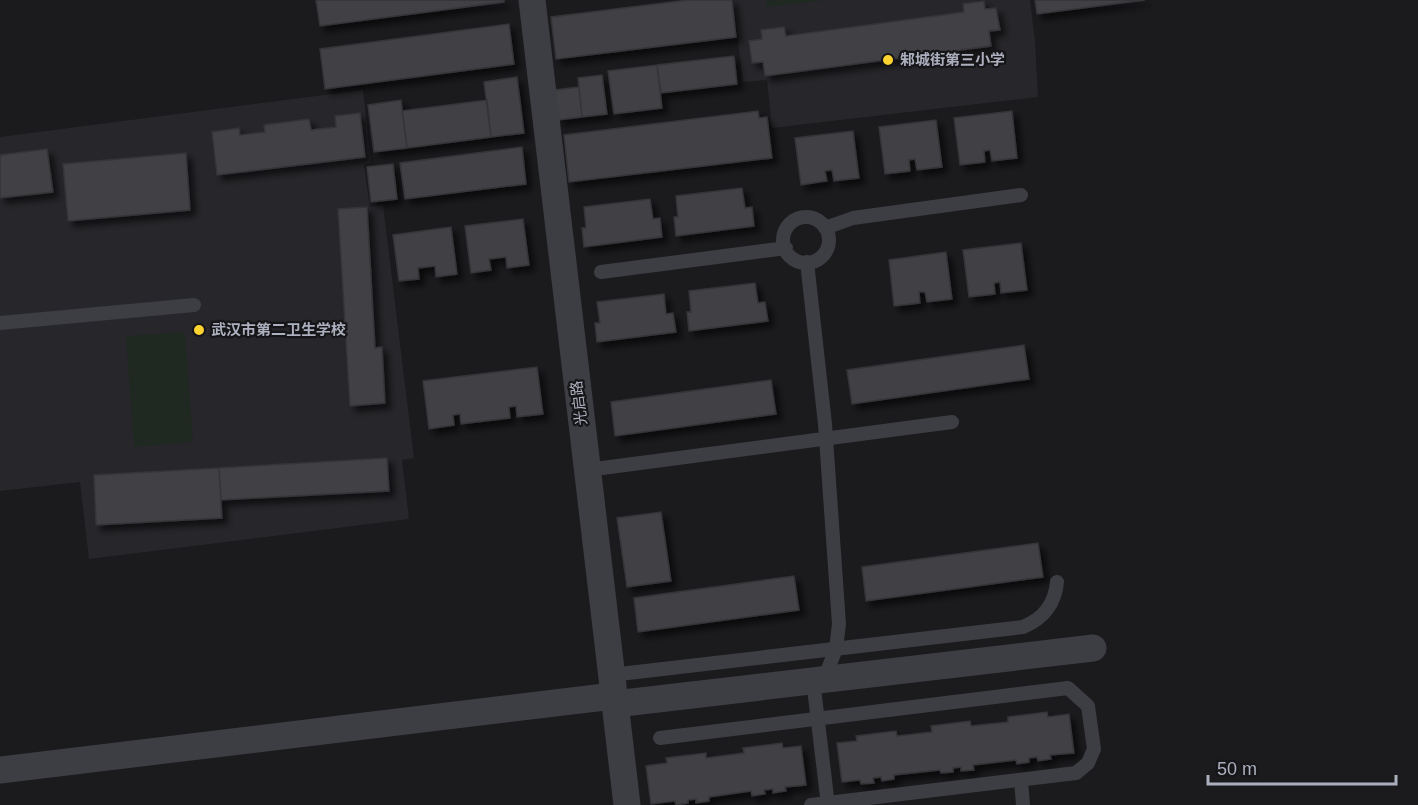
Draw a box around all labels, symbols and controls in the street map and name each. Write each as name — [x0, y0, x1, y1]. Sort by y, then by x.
place label: 邾城街第三小学 — [900, 51, 1005, 68]
marker: 邾城街第三小学 — [881, 53, 895, 67]
place label: 武汉市第二卫生学校 — [211, 321, 346, 338]
marker: 武汉市第二卫生学校 — [192, 323, 206, 337]
street label: 光启路 — [567, 380, 590, 426]
scale bar — [1208, 748, 1396, 786]
text: 50 m — [1217, 759, 1257, 779]

